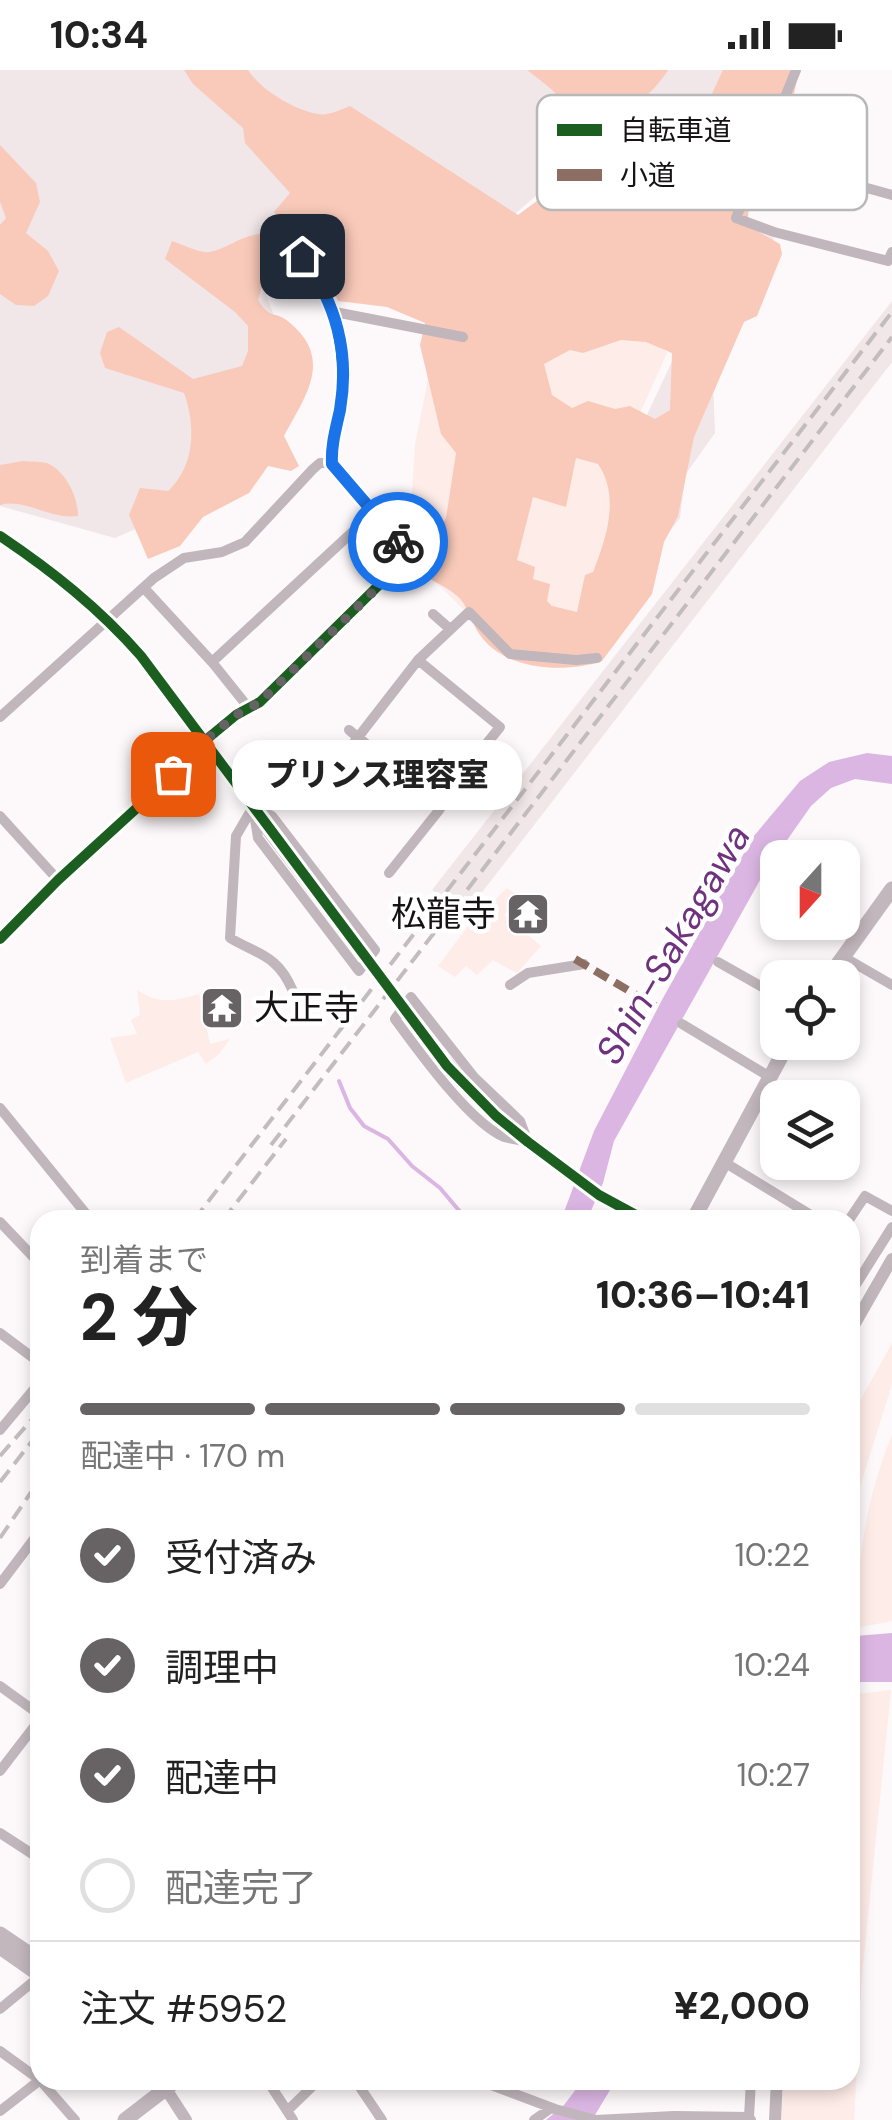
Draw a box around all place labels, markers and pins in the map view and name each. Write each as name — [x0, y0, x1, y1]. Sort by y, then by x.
pin — [260, 214, 345, 299]
pin — [131, 732, 216, 817]
callout: プリンス理容室 — [233, 739, 523, 809]
place label: 松龍寺 — [391, 891, 496, 937]
temple icon: 松龍寺 — [505, 891, 551, 937]
temple icon: 大正寺 — [199, 985, 245, 1031]
place label: 大正寺 — [254, 985, 359, 1031]

